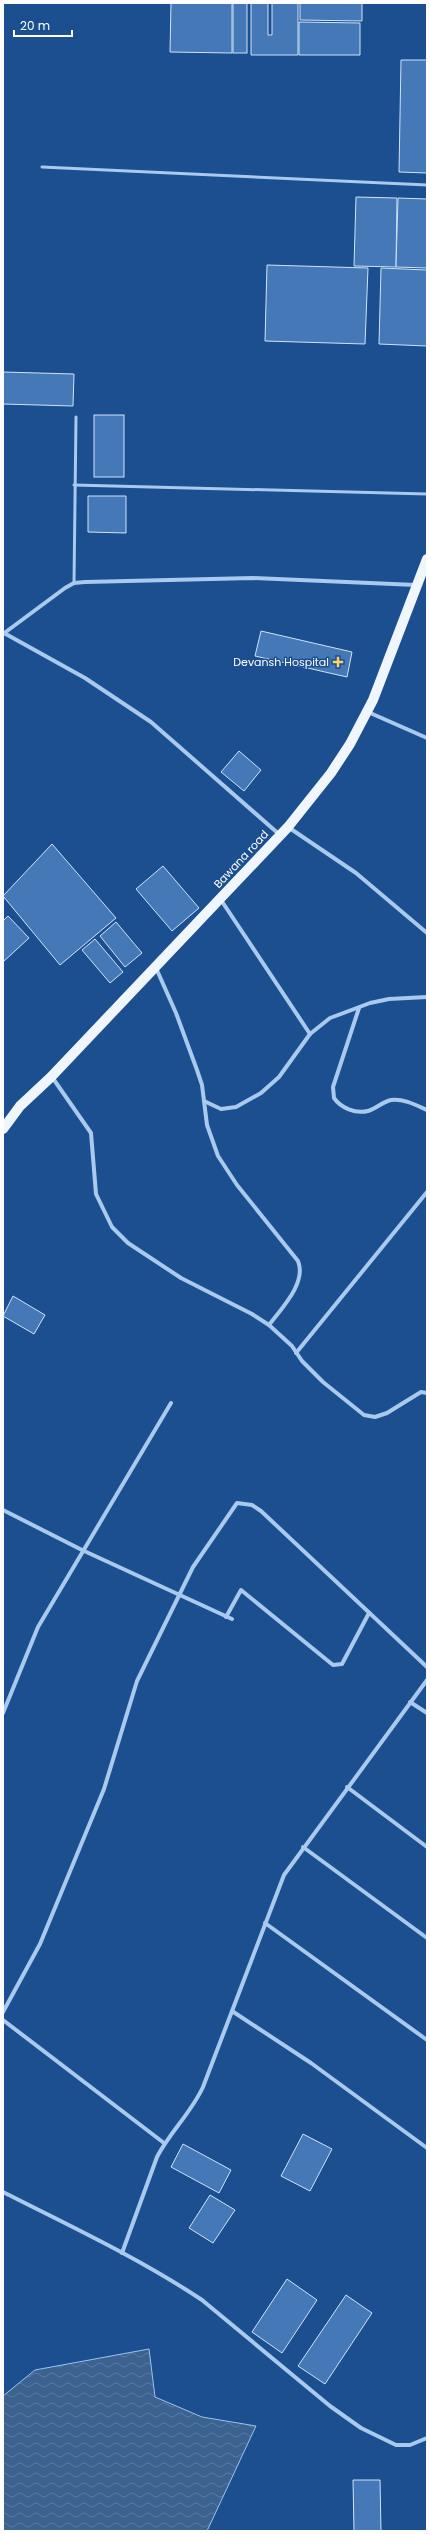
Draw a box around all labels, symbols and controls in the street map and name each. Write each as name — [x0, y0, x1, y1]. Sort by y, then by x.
scale bar — [14, 12, 72, 38]
text: 20 m — [20, 17, 50, 34]
place label: Devansh Hospital — [233, 654, 329, 670]
marker: Devansh Hospital — [332, 656, 344, 668]
street label: Bawana road — [210, 826, 272, 892]

